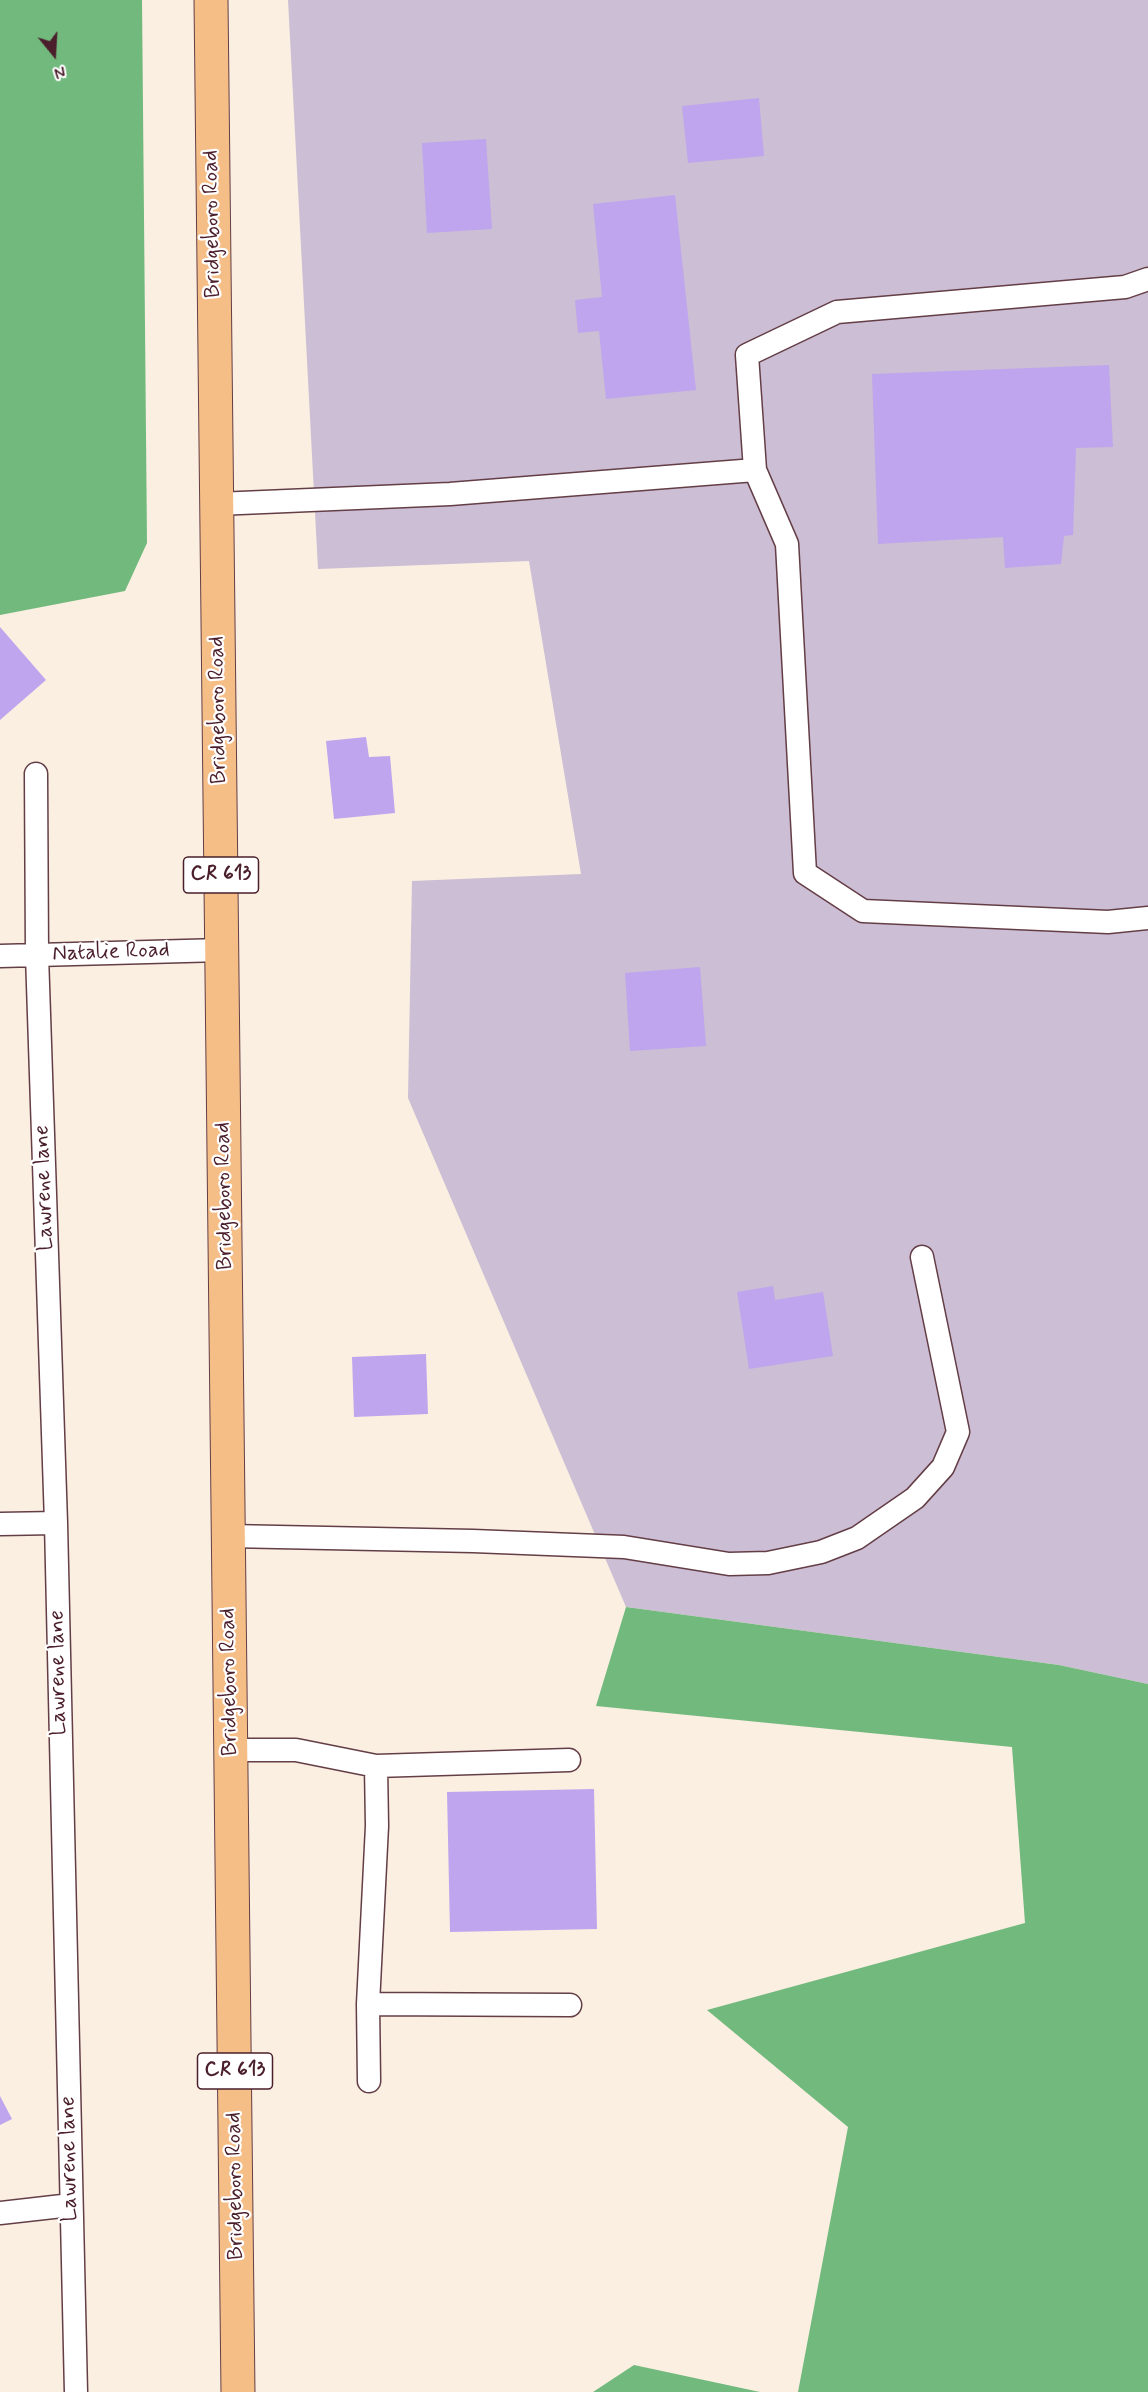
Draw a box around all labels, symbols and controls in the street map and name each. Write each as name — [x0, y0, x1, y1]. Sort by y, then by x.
north arrow — [24, 24, 84, 84]
text: N — [51, 60, 68, 83]
street label: Bridgeboro Road — [199, 150, 227, 298]
street label: Bridgeboro Road — [205, 636, 233, 784]
road number: CR 613 — [184, 857, 258, 893]
street label: Natalie Road — [52, 938, 170, 968]
street label: Bridgeboro Road — [211, 1122, 239, 1270]
street label: Lawrene lane — [30, 1125, 60, 1251]
street label: Bridgeboro Road — [216, 1608, 244, 1756]
street label: Lawrene lane — [45, 1610, 73, 1736]
road number: CR 613 — [198, 2053, 272, 2089]
street label: Lawrene lane — [56, 2096, 84, 2222]
street label: Bridgeboro Road — [222, 2112, 250, 2260]

